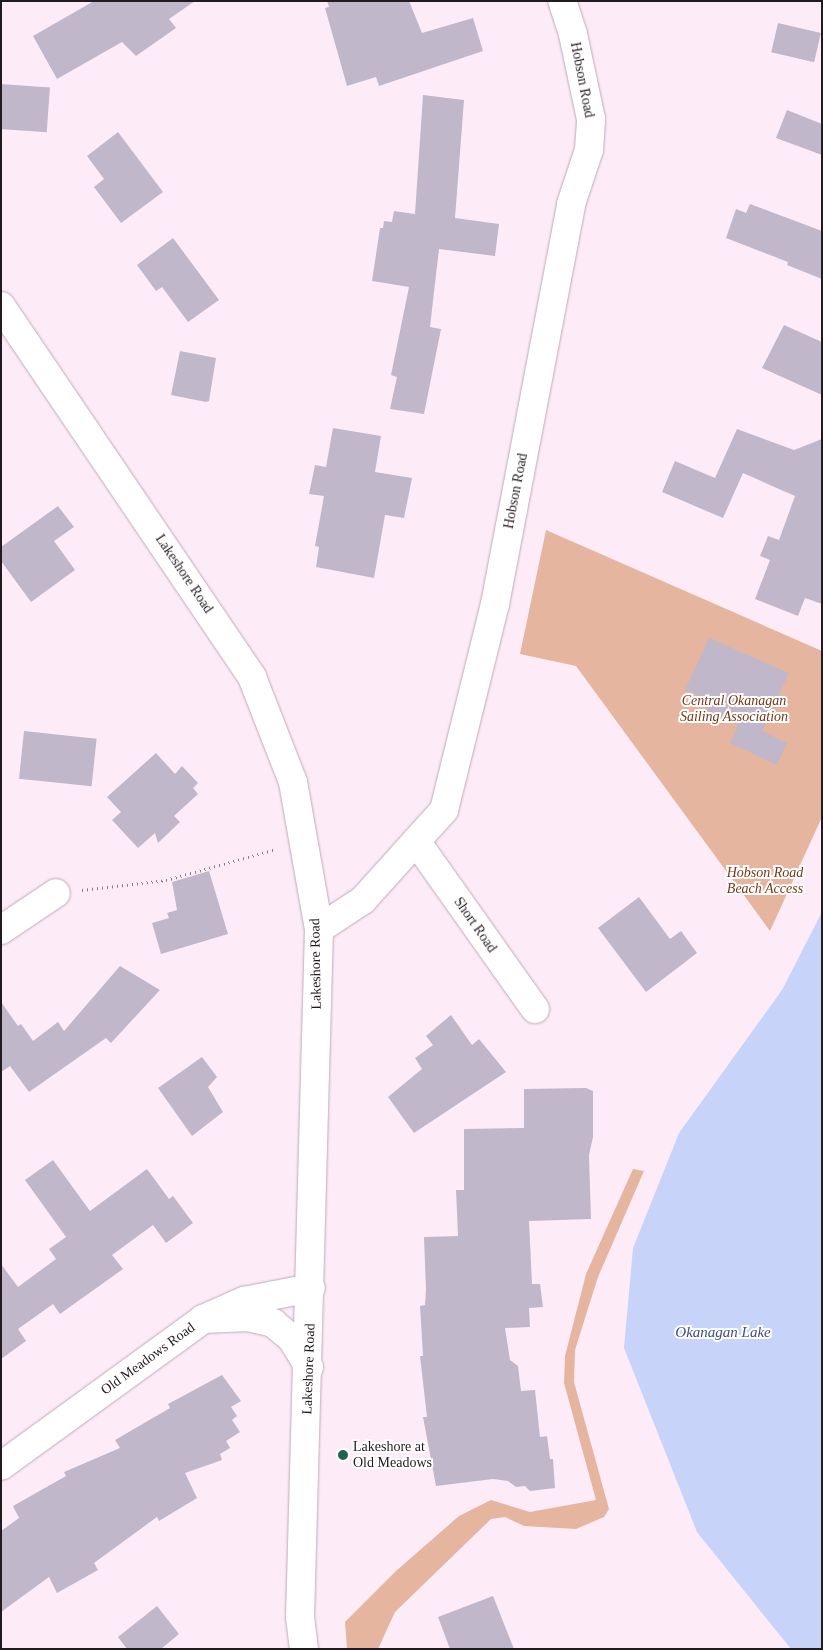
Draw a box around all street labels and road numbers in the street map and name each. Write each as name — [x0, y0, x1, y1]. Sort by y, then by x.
street label: Hobson Road — [566, 41, 598, 119]
street label: Hobson Road — [500, 452, 532, 530]
street label: Lakeshore Road — [151, 531, 217, 617]
street label: Short Road — [450, 894, 500, 956]
street label: Lakeshore Road — [307, 918, 325, 1010]
street label: Old Meadows Road — [98, 1319, 198, 1399]
street label: Lakeshore Road — [299, 1323, 319, 1415]

